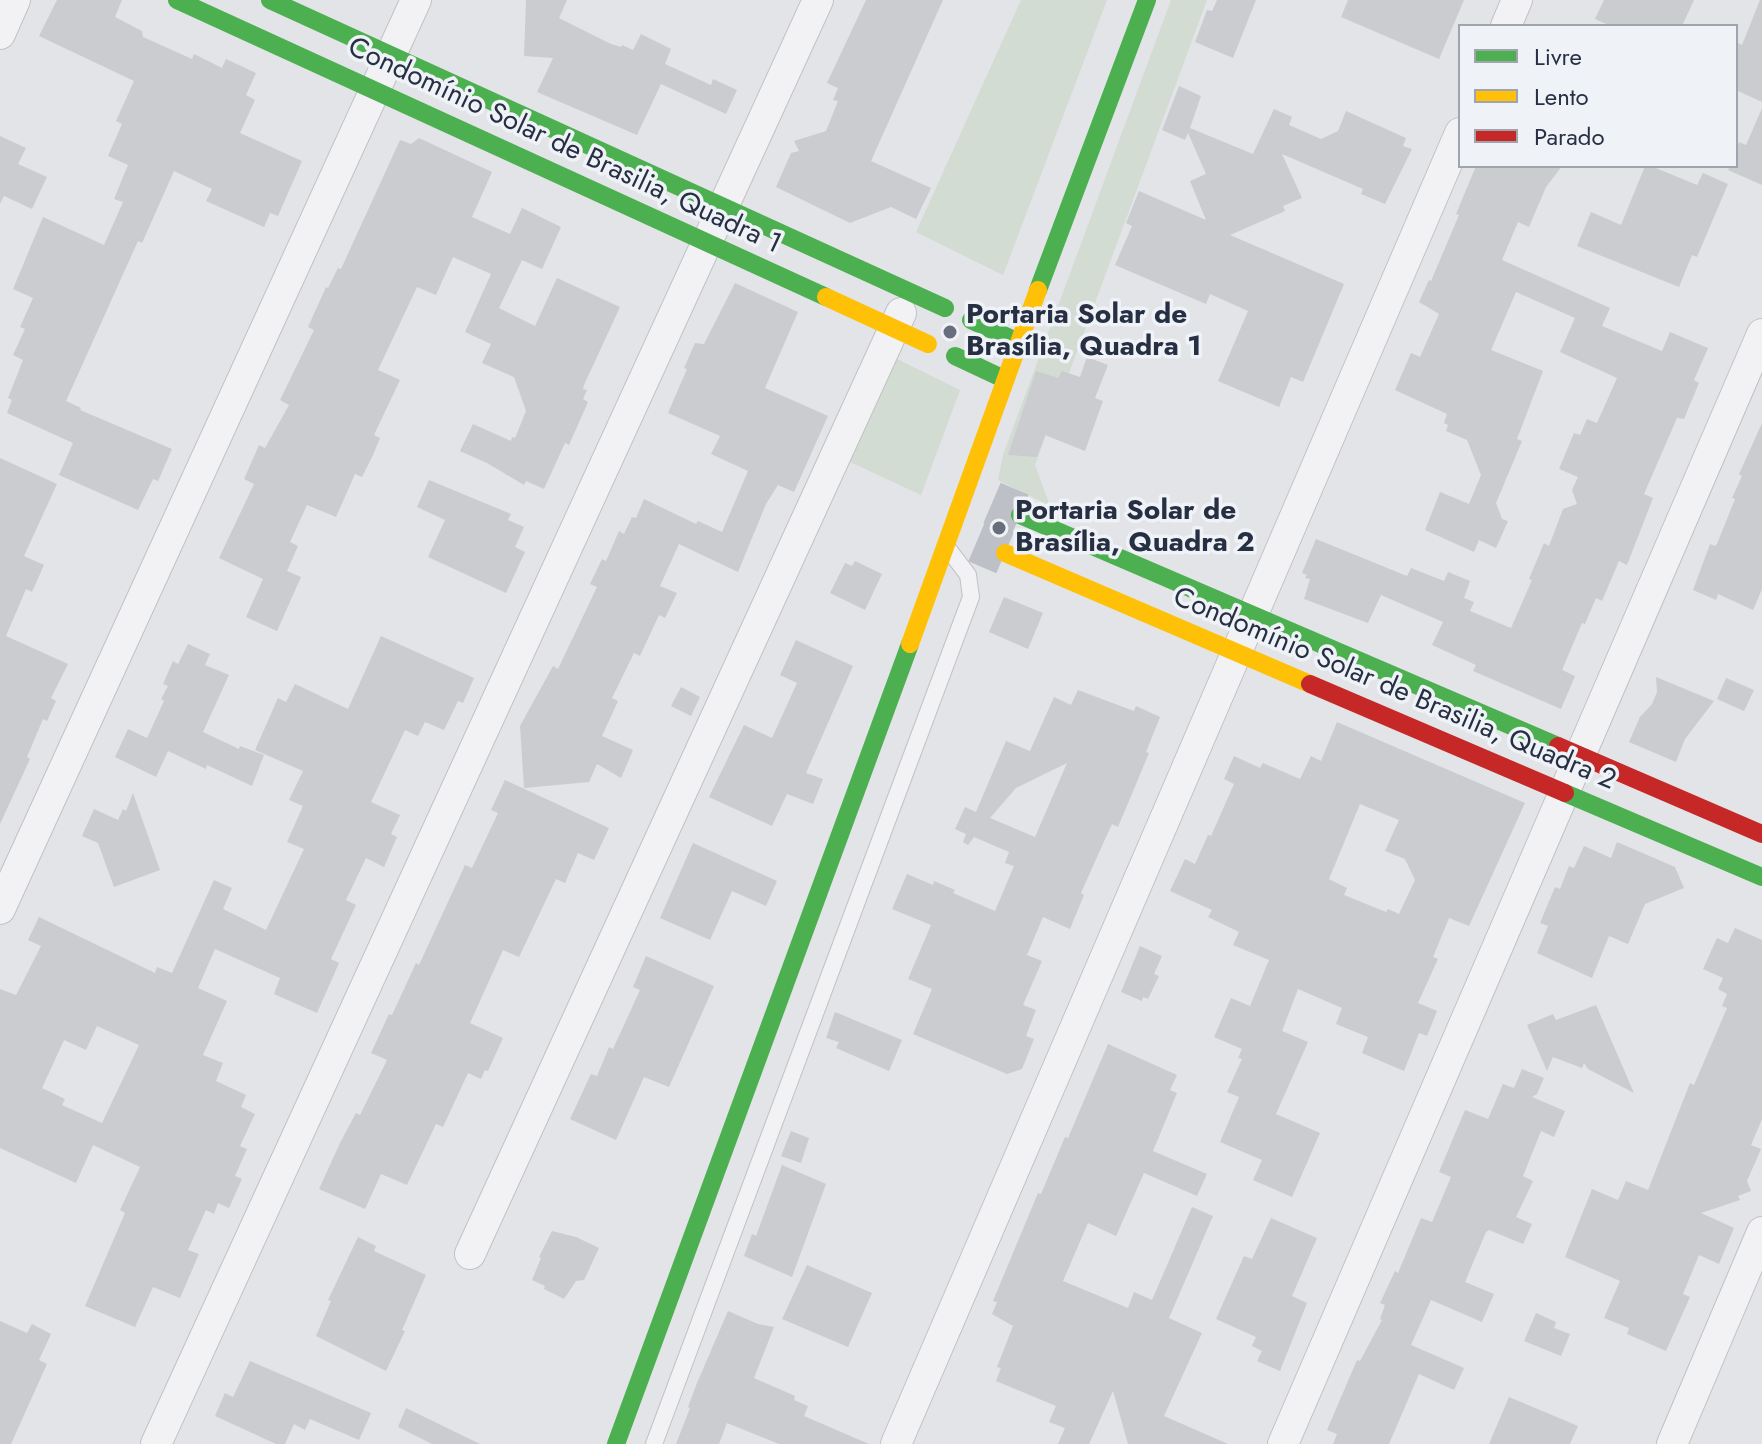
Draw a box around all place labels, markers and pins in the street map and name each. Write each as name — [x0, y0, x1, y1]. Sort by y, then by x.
place label: Portaria Solar de Brasília, Quadra 1 — [966, 299, 1201, 365]
marker: Portaria Solar de Brasília, Quadra 1 — [941, 323, 959, 341]
place label: Portaria Solar de Brasília, Quadra 2 — [1015, 495, 1255, 561]
marker: Portaria Solar de Brasília, Quadra 2 — [990, 519, 1008, 537]

